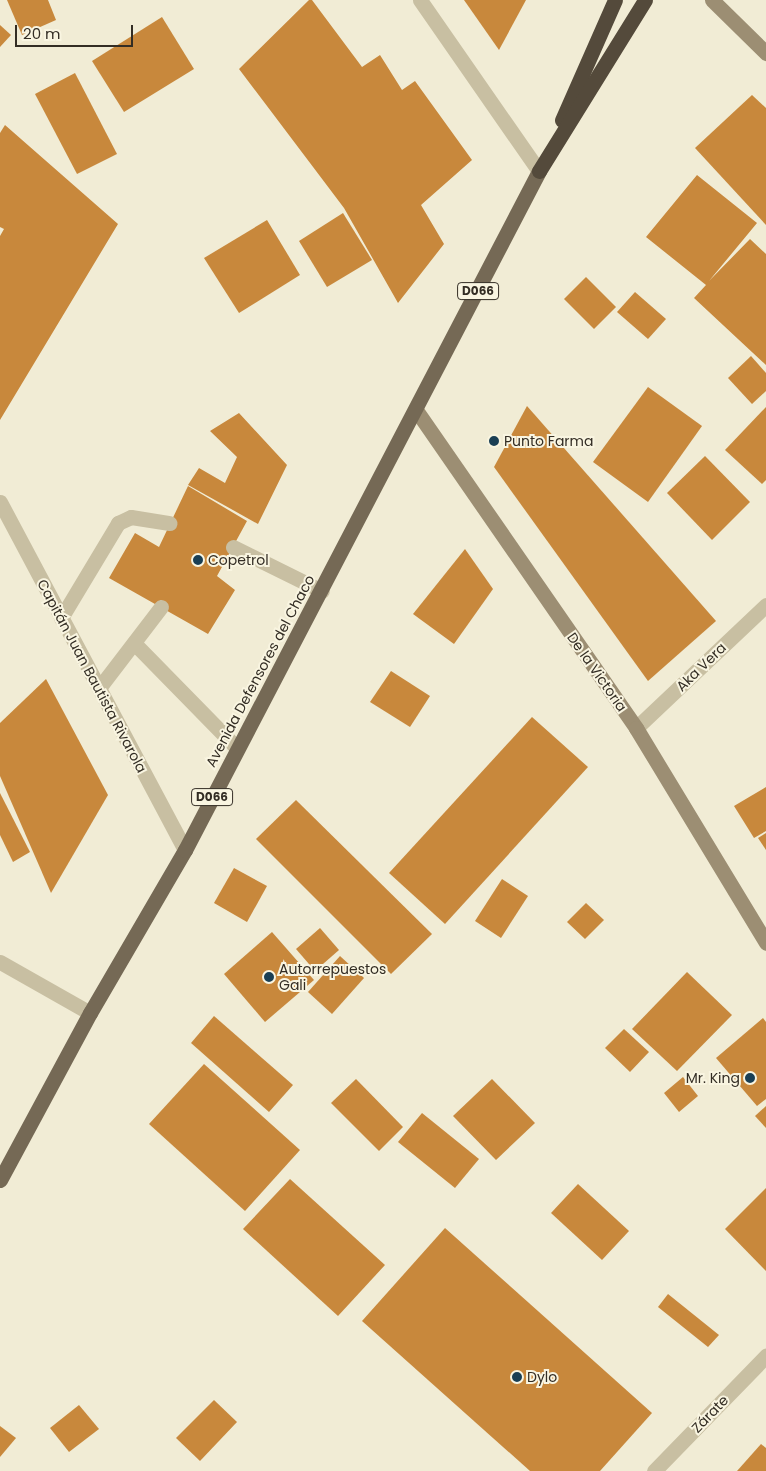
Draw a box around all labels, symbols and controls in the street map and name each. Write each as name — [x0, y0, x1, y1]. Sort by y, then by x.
scale bar — [18, 15, 135, 47]
text: 20 m — [23, 23, 61, 44]
road number: D066 — [457, 282, 499, 300]
place label: Punto Farma — [504, 433, 593, 449]
marker: Punto Farma — [488, 435, 500, 447]
place label: Copetrol — [208, 552, 269, 568]
marker: Copetrol — [192, 554, 204, 566]
street label: Avenida Defensores del Chaco — [202, 572, 318, 770]
street label: Capitán Juan Bautista Rivarola — [34, 576, 150, 776]
street label: De la Victoria — [564, 629, 630, 715]
street label: Aka Vera — [673, 639, 729, 695]
road number: D066 — [191, 788, 233, 806]
place label: Autorrepuestos Gali — [279, 961, 386, 994]
marker: Autorrepuestos Gali — [263, 971, 275, 983]
place label: Mr. King — [686, 1070, 740, 1086]
marker: Mr. King — [744, 1072, 756, 1084]
place label: Dylo — [527, 1369, 557, 1385]
marker: Dylo — [511, 1371, 523, 1383]
street label: Zárate — [688, 1392, 732, 1436]

